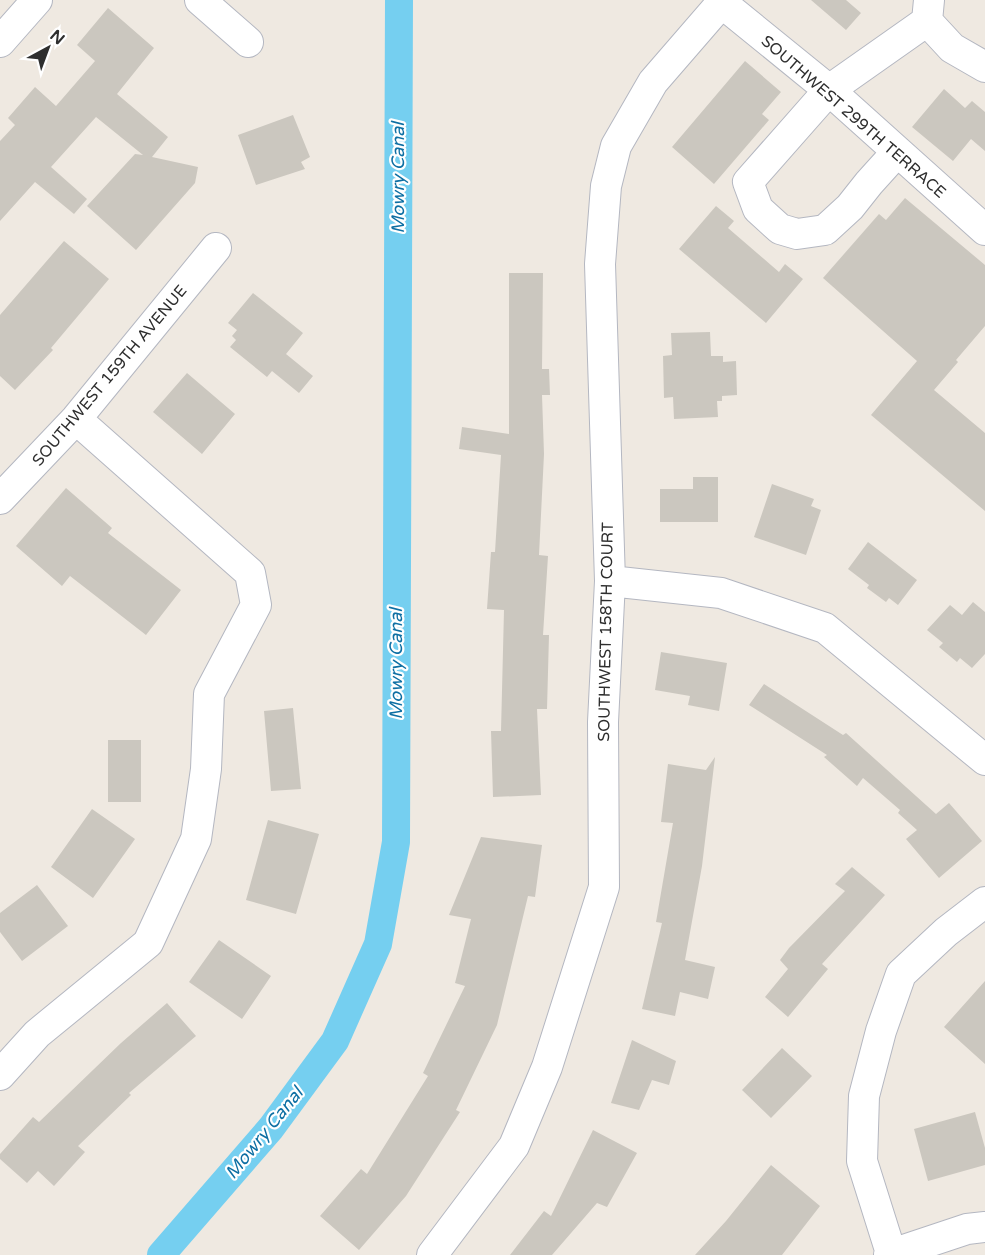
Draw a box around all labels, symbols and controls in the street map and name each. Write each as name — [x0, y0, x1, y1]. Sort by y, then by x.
north arrow — [18, 18, 78, 78]
text: N — [46, 26, 69, 49]
street label: SOUTHWEST 299TH TERRACE — [757, 31, 950, 202]
water label: Mowry Canal — [387, 120, 409, 234]
street label: SOUTHWEST 159TH AVENUE — [28, 281, 191, 470]
street label: SOUTHWEST 158TH COURT — [594, 522, 618, 742]
water label: Mowry Canal — [385, 606, 407, 720]
water label: Mowry Canal — [220, 1081, 309, 1183]

